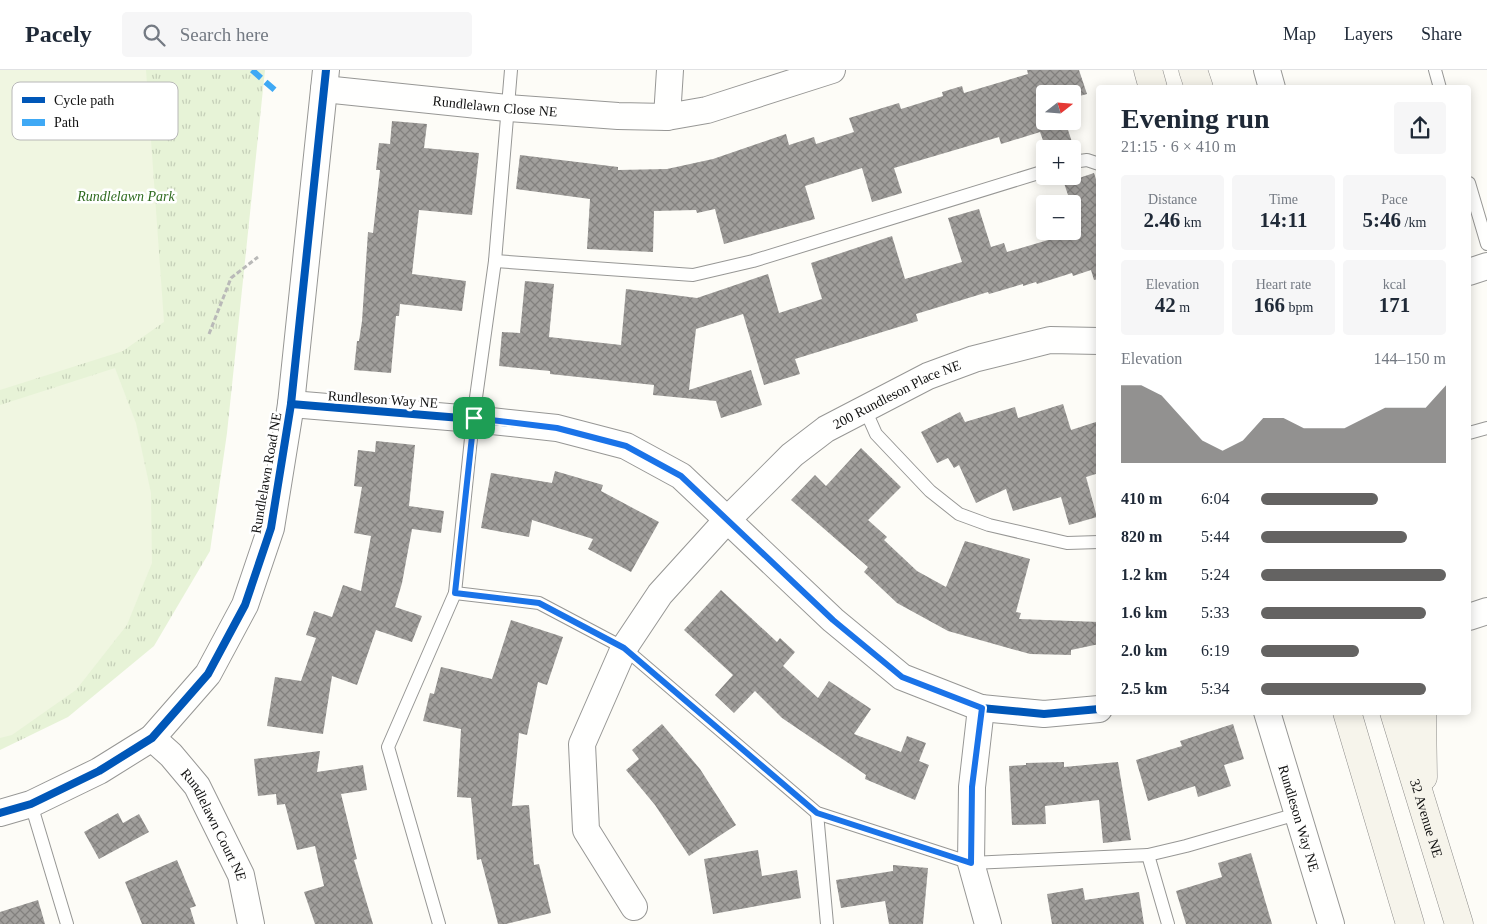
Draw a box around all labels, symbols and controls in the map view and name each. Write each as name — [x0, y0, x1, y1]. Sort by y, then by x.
search box — [122, 12, 472, 57]
text: Pacely — [25, 21, 92, 47]
icon: search — [140, 21, 168, 49]
text: Search here — [180, 24, 269, 45]
text: Map — [1283, 24, 1316, 44]
text: Layers — [1344, 24, 1393, 44]
text: Share — [1421, 24, 1462, 44]
legend — [12, 82, 178, 140]
north arrow — [1036, 85, 1081, 130]
map controls — [1036, 85, 1081, 240]
text: Cycle path — [54, 93, 114, 108]
street label: Rundlelawn Close NE — [432, 93, 558, 120]
button: share — [1394, 102, 1446, 154]
text: Evening run — [1121, 103, 1270, 134]
text: Path — [54, 115, 79, 130]
text: 21:15 · 6 × 410 m — [1121, 138, 1236, 155]
button: + — [1036, 140, 1081, 185]
park label: Rundlelawn Park — [76, 189, 176, 204]
text: Distance — [1148, 192, 1197, 207]
text: Time — [1269, 192, 1298, 207]
text: Pace — [1381, 192, 1408, 207]
button: − — [1036, 195, 1081, 240]
text: 2.46 — [1143, 208, 1180, 232]
text: 14:11 — [1260, 208, 1307, 232]
text: 5:46 — [1363, 208, 1401, 232]
text: km — [1180, 215, 1202, 230]
text: /km — [1401, 215, 1426, 230]
text: Elevation — [1146, 277, 1199, 292]
text: Heart rate — [1256, 277, 1311, 292]
text: kcal — [1383, 277, 1406, 292]
text: 42 — [1155, 293, 1176, 317]
text: 166 — [1254, 293, 1285, 317]
text: 171 — [1379, 293, 1410, 317]
text: m — [1176, 300, 1190, 315]
text: bpm — [1285, 300, 1313, 315]
text: Elevation — [1121, 350, 1182, 367]
text: 144–150 m — [1374, 350, 1446, 367]
street label: 200 Rundleson Place NE — [831, 358, 963, 432]
street label: Rundleson Way NE — [327, 388, 439, 411]
pin — [453, 397, 495, 439]
icon: arrive — [460, 404, 488, 432]
street label: Rundlelawn Road NE — [248, 411, 285, 535]
text: 410 m — [1121, 490, 1162, 507]
text: 6:04 — [1201, 490, 1229, 507]
text: 820 m — [1121, 528, 1162, 545]
text: 5:44 — [1201, 528, 1229, 545]
text: 1.2 km — [1121, 566, 1167, 583]
text: 5:24 — [1201, 566, 1229, 583]
text: 1.6 km — [1121, 604, 1167, 621]
text: 5:33 — [1201, 604, 1229, 621]
text: 2.0 km — [1121, 642, 1167, 659]
text: 6:19 — [1201, 642, 1229, 659]
text: 2.5 km — [1121, 680, 1167, 697]
text: 5:34 — [1201, 680, 1229, 697]
street label: Rundleson Way NE — [1275, 763, 1322, 874]
street label: Rundlelawn Court NE — [178, 766, 249, 882]
street label: 32 Avenue NE — [1407, 777, 1445, 859]

